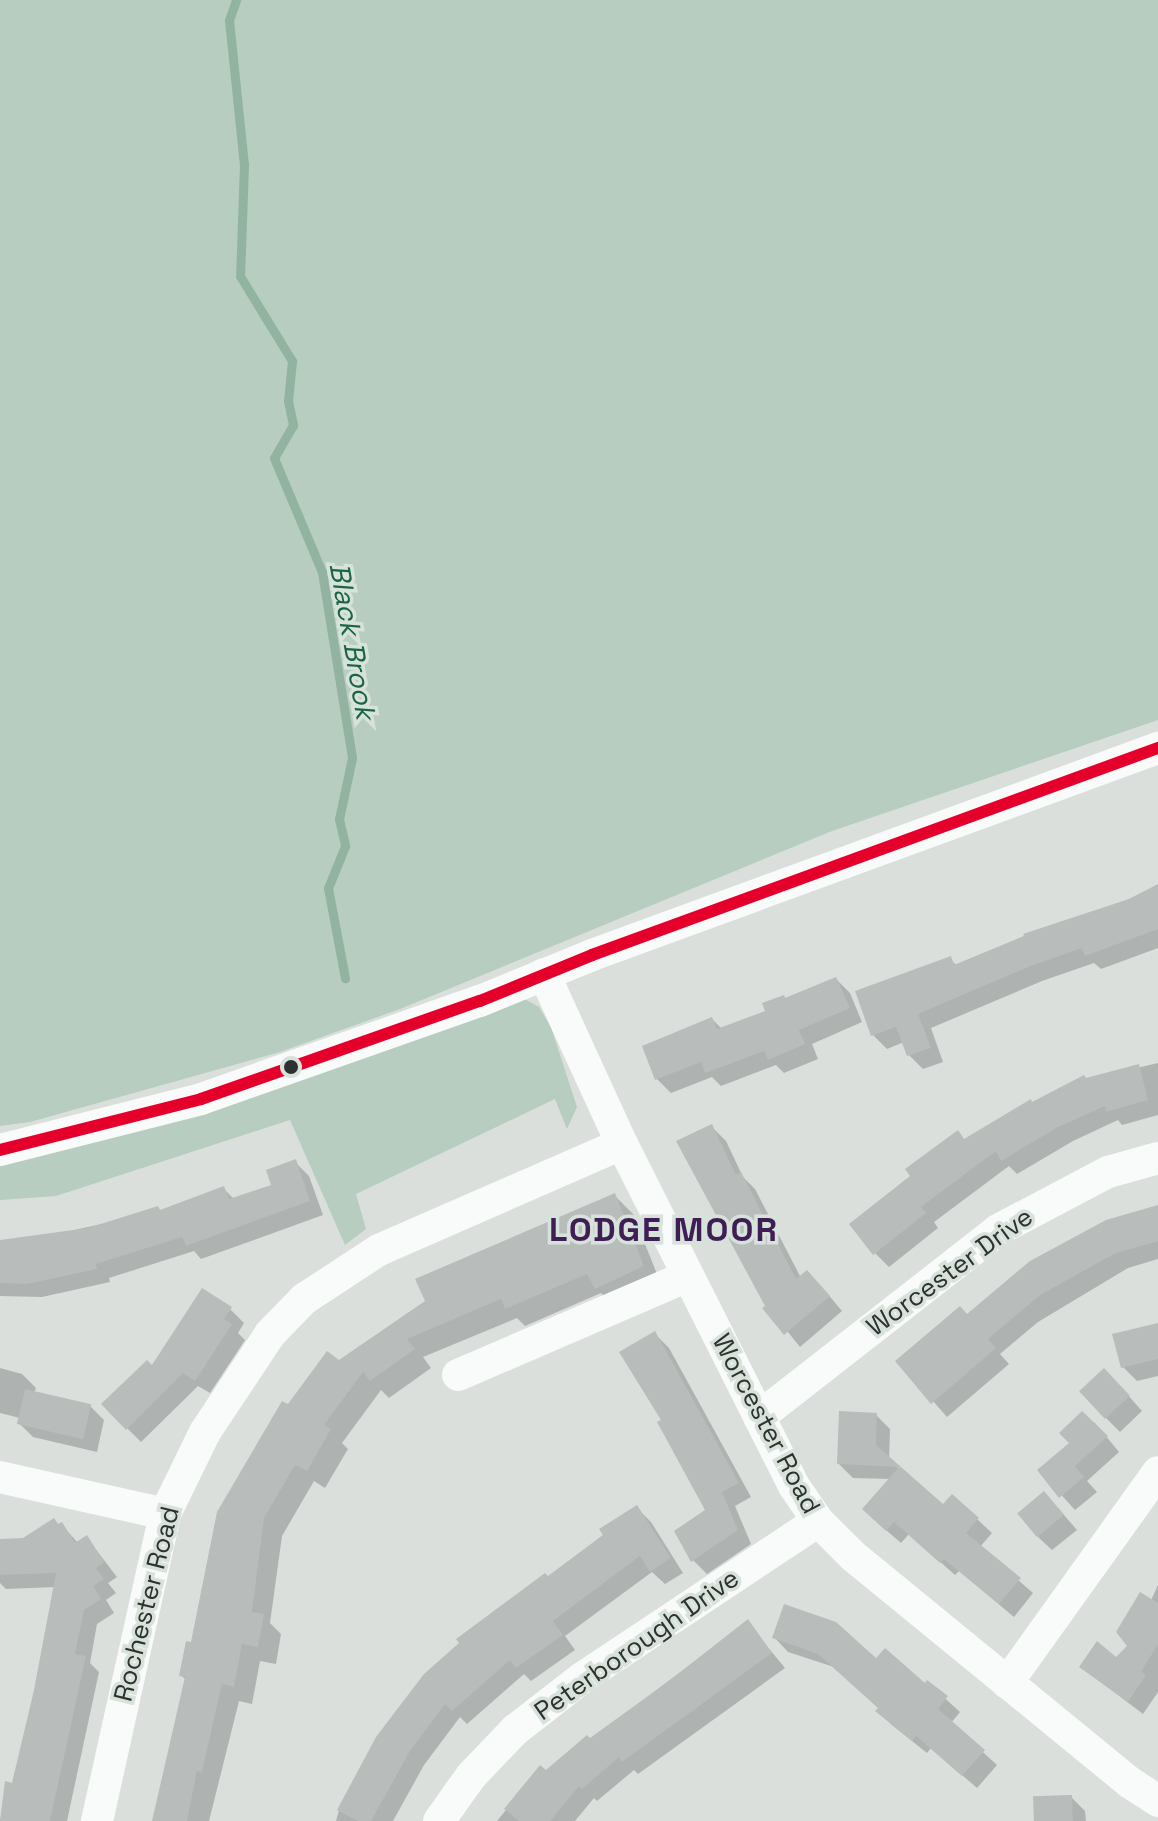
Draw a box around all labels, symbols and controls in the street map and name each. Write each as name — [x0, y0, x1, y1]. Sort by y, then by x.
water label: Black Brook — [323, 560, 383, 722]
unlabelled marker — [283, 1059, 299, 1075]
street label: Worcester Drive — [861, 1201, 1039, 1343]
district label: LODGE MOOR — [549, 1210, 779, 1250]
street label: Worcester Road — [705, 1329, 827, 1519]
street label: Rochester Road — [108, 1503, 186, 1705]
street label: Peterborough Drive — [529, 1563, 745, 1727]

